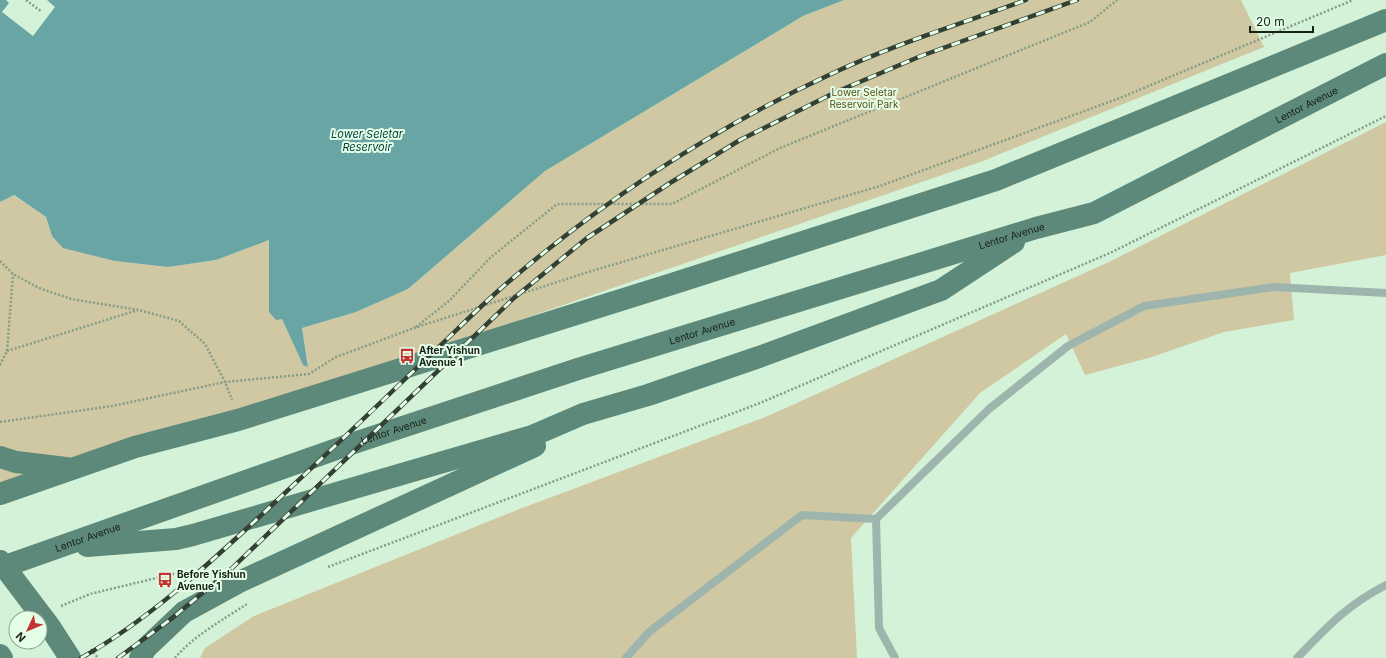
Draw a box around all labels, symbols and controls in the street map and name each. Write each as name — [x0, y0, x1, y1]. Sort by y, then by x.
scale bar — [1250, 8, 1313, 34]
text: 20 m — [1256, 14, 1285, 29]
street label: Lentor Avenue — [1273, 84, 1340, 125]
park label: Lower Seletar Reservoir Park — [830, 86, 899, 110]
water label: Lower Seletar Reservoir — [331, 127, 404, 154]
street label: Lentor Avenue — [977, 220, 1046, 251]
street label: Lentor Avenue — [667, 315, 737, 347]
place label: After Yishun Avenue 1 — [419, 344, 480, 368]
bus stop icon: After Yishun Avenue 1 — [398, 347, 416, 365]
street label: Lentor Avenue — [359, 413, 428, 446]
street label: Lentor Avenue — [53, 520, 122, 554]
place label: Before Yishun Avenue 1 — [177, 568, 246, 592]
bus stop icon: Before Yishun Avenue 1 — [156, 571, 174, 589]
north arrow — [8, 610, 48, 650]
text: N — [13, 629, 29, 645]

